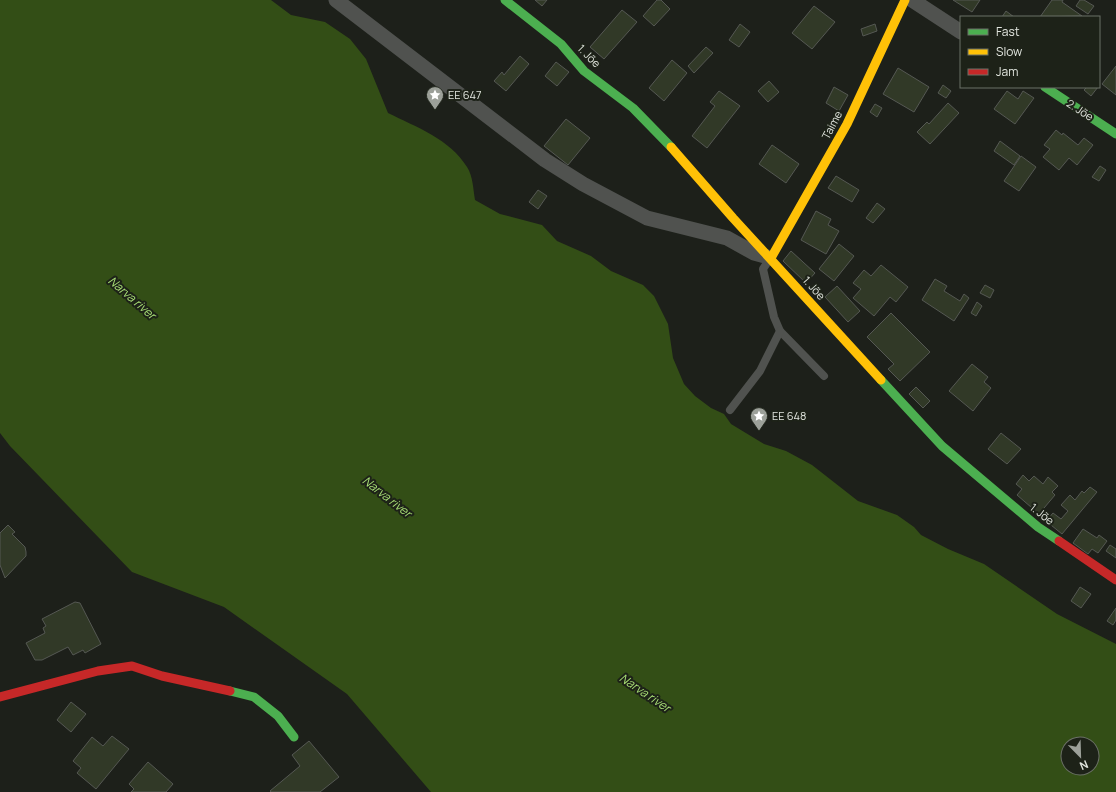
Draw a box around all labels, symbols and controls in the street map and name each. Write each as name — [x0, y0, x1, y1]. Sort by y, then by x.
legend — [960, 16, 1100, 88]
text: Fast — [996, 23, 1020, 40]
street label: 1. Jõe — [575, 41, 605, 71]
text: Slow — [996, 43, 1022, 60]
text: Jam — [996, 63, 1018, 80]
place icon: EE 647 — [425, 85, 445, 110]
place label: EE 647 — [448, 87, 482, 102]
street label: 2. Jõe — [1064, 95, 1097, 124]
street label: Taime — [818, 107, 846, 142]
water label: Narva river — [105, 272, 161, 324]
street label: 1. Jõe — [800, 273, 829, 303]
place icon: EE 648 — [749, 406, 769, 431]
place label: EE 648 — [772, 408, 806, 423]
water label: Narva river — [359, 472, 417, 522]
street label: 1. Jõe — [1027, 499, 1058, 528]
water label: Narva river — [616, 669, 676, 717]
north arrow — [1060, 736, 1100, 776]
text: N — [1077, 757, 1091, 774]

